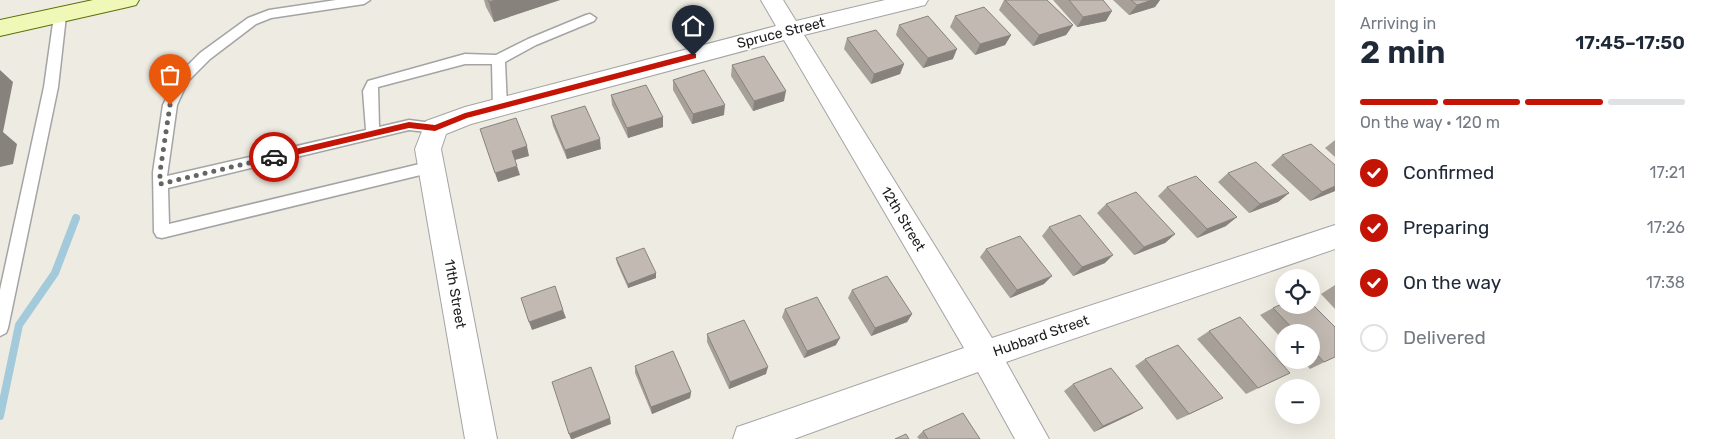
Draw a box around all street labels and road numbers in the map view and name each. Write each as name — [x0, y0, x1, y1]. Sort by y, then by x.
street label: Spruce Street — [735, 14, 827, 52]
street label: 12th Street — [877, 184, 929, 255]
street label: 11th Street — [441, 258, 470, 330]
street label: Hubbard Street — [991, 311, 1092, 360]

